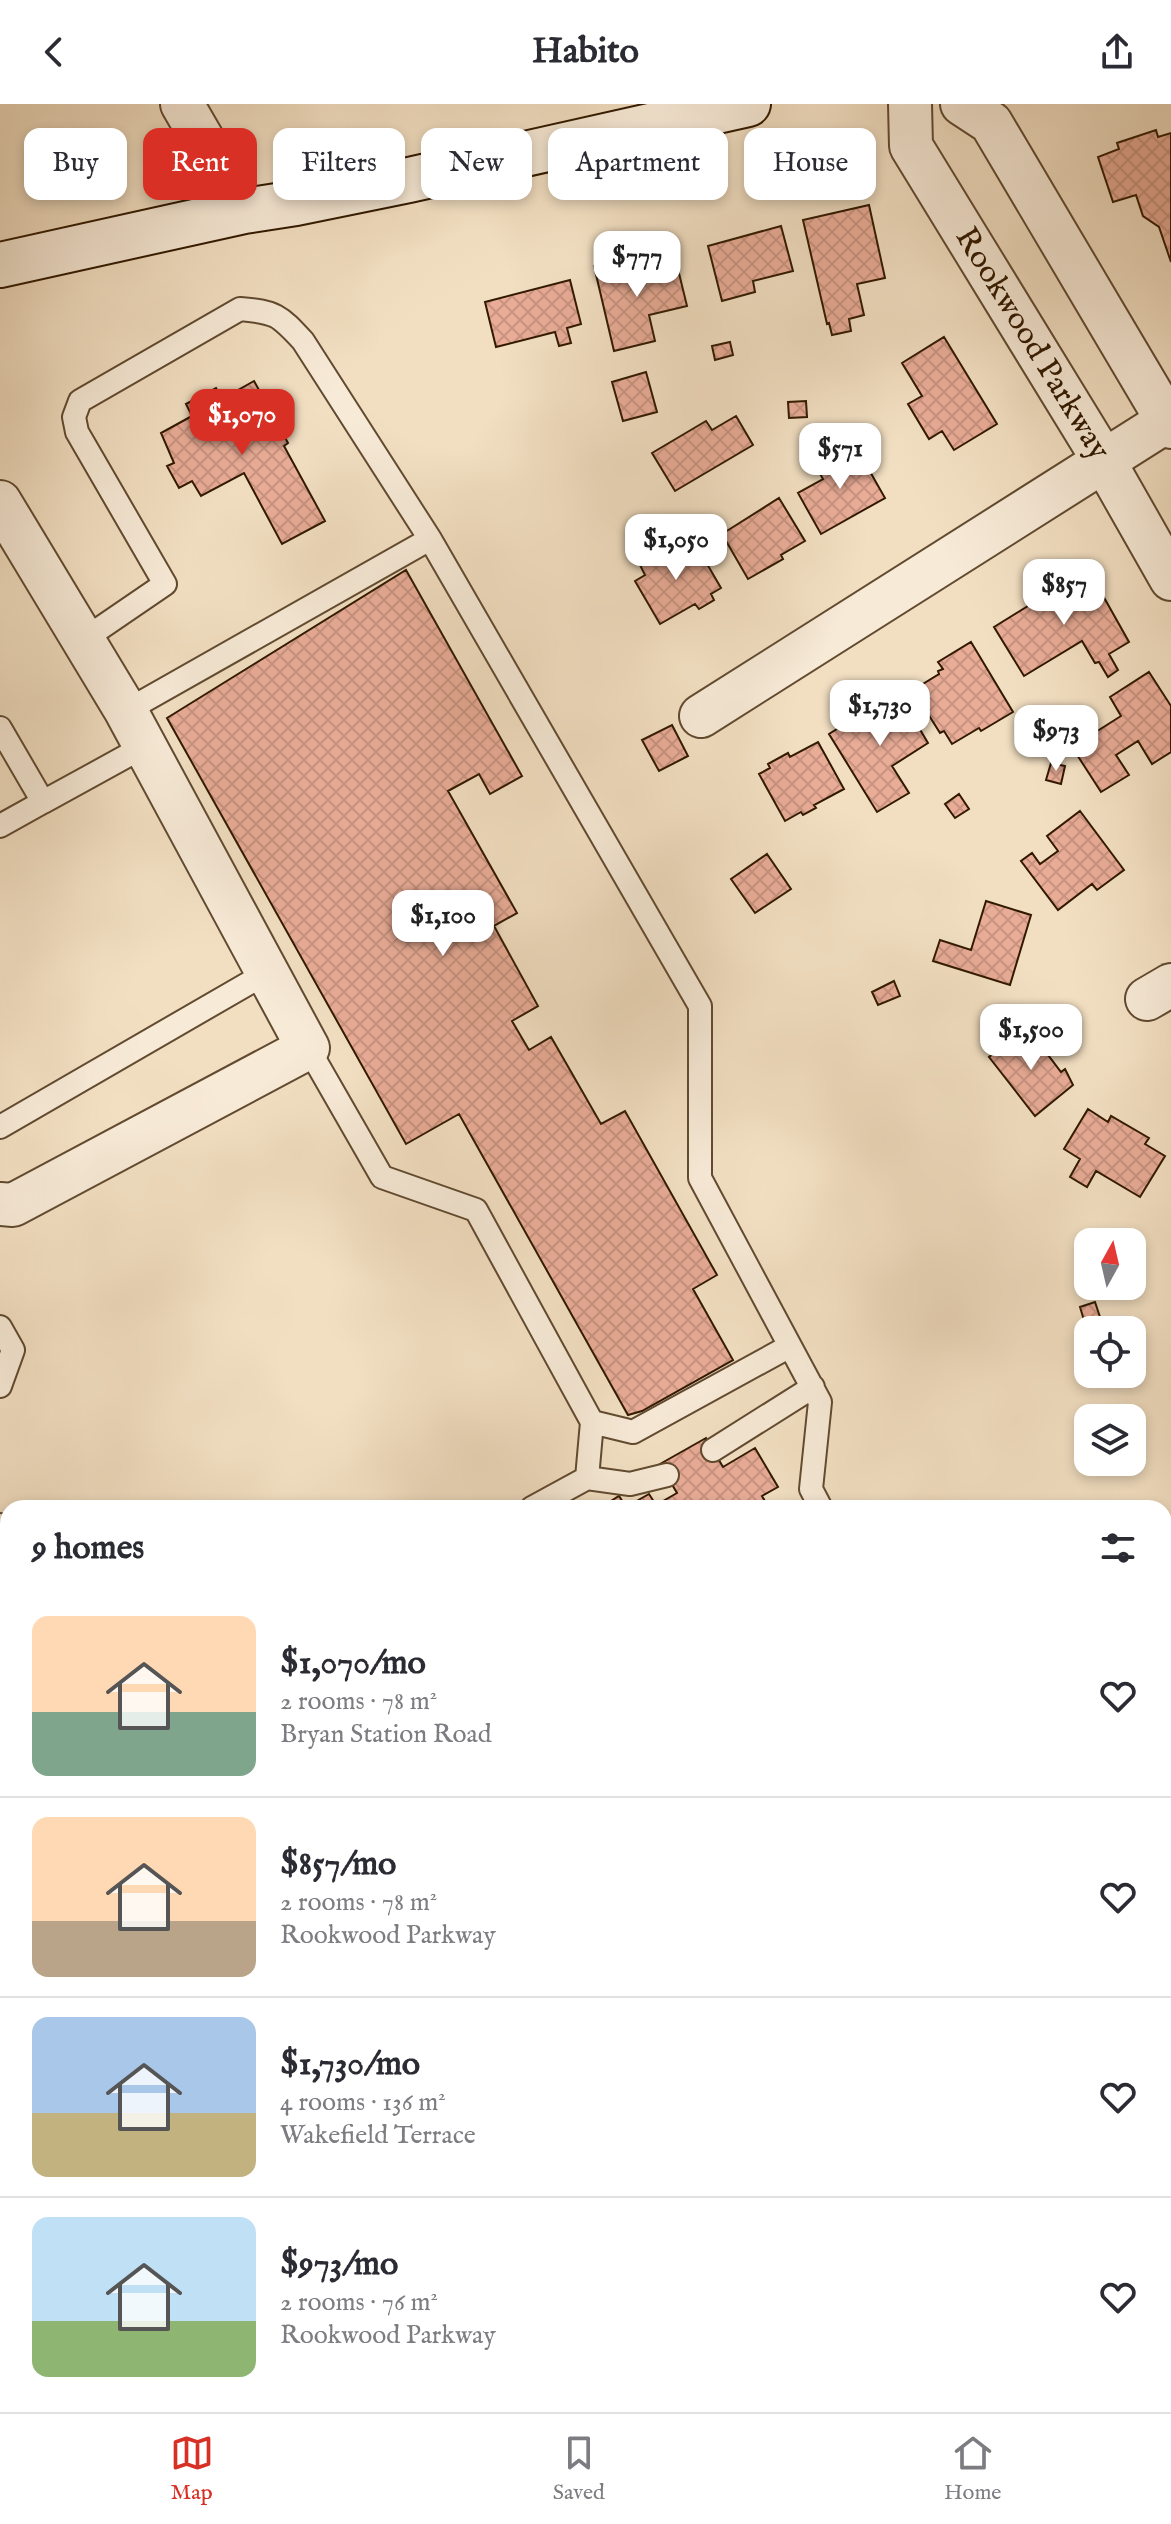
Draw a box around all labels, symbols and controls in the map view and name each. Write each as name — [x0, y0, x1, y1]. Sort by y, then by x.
text: Habito — [532, 29, 639, 75]
icon: back — [32, 30, 76, 74]
icon: share — [1095, 30, 1139, 74]
chip: Buy — [24, 128, 127, 200]
chip: Rent — [143, 128, 257, 200]
chip: Filters — [273, 128, 405, 200]
chip: New — [421, 128, 532, 200]
chip: Apartment — [548, 128, 728, 200]
chip: House — [744, 128, 876, 200]
street label: Rookwood Parkway — [945, 220, 1119, 468]
pin: $777 — [590, 231, 684, 299]
text: $777 — [612, 240, 662, 273]
pin: $1,070 — [177, 389, 307, 457]
text: $1,070 — [208, 398, 276, 431]
pin: $571 — [793, 423, 887, 491]
text: $571 — [817, 432, 863, 465]
pin: $1,050 — [611, 514, 741, 582]
text: $1,050 — [643, 523, 709, 556]
pin: $857 — [1017, 559, 1111, 627]
text: $857 — [1041, 568, 1087, 601]
pin: $1,730 — [815, 680, 945, 748]
text: $1,730 — [848, 689, 912, 722]
pin: $973 — [1009, 705, 1103, 773]
text: $973 — [1032, 714, 1080, 747]
pin: $1,100 — [378, 890, 508, 958]
text: $1,100 — [410, 899, 476, 932]
pin: $1,500 — [966, 1004, 1096, 1072]
text: $1,500 — [998, 1013, 1064, 1046]
north arrow — [1074, 1228, 1146, 1300]
map controls — [1074, 1228, 1146, 1476]
button: locate — [1074, 1316, 1146, 1388]
button: layers — [1074, 1404, 1146, 1476]
icon: filters — [1096, 1526, 1140, 1570]
text: 9 homes — [32, 1527, 144, 1570]
text: $1,070/mo — [280, 1642, 426, 1685]
icon: home — [96, 1648, 192, 1744]
icon: heart — [1096, 1674, 1140, 1718]
text: 2 rooms · 78 m² — [280, 1685, 437, 1718]
text: Bryan Station Road — [280, 1718, 492, 1751]
text: $857/mo — [280, 1843, 396, 1886]
icon: home — [96, 1849, 192, 1945]
icon: heart — [1096, 1875, 1140, 1919]
text: 2 rooms · 78 m² — [280, 1886, 437, 1919]
text: Rookwood Parkway — [280, 1919, 496, 1952]
text: $1,730/mo — [280, 2043, 420, 2086]
icon: home — [96, 2049, 192, 2145]
icon: heart — [1096, 2075, 1140, 2119]
text: 4 rooms · 136 m² — [280, 2086, 446, 2119]
text: Wakefield Terrace — [280, 2119, 476, 2152]
text: $973/mo — [280, 2243, 398, 2286]
icon: home — [96, 2249, 192, 2345]
icon: heart — [1096, 2275, 1140, 2319]
text: 2 rooms · 76 m² — [280, 2286, 438, 2319]
text: Rookwood Parkway — [280, 2319, 496, 2352]
tab: Map — [170, 2431, 214, 2507]
tab: Saved — [553, 2431, 605, 2507]
tab: Home — [944, 2431, 1001, 2507]

